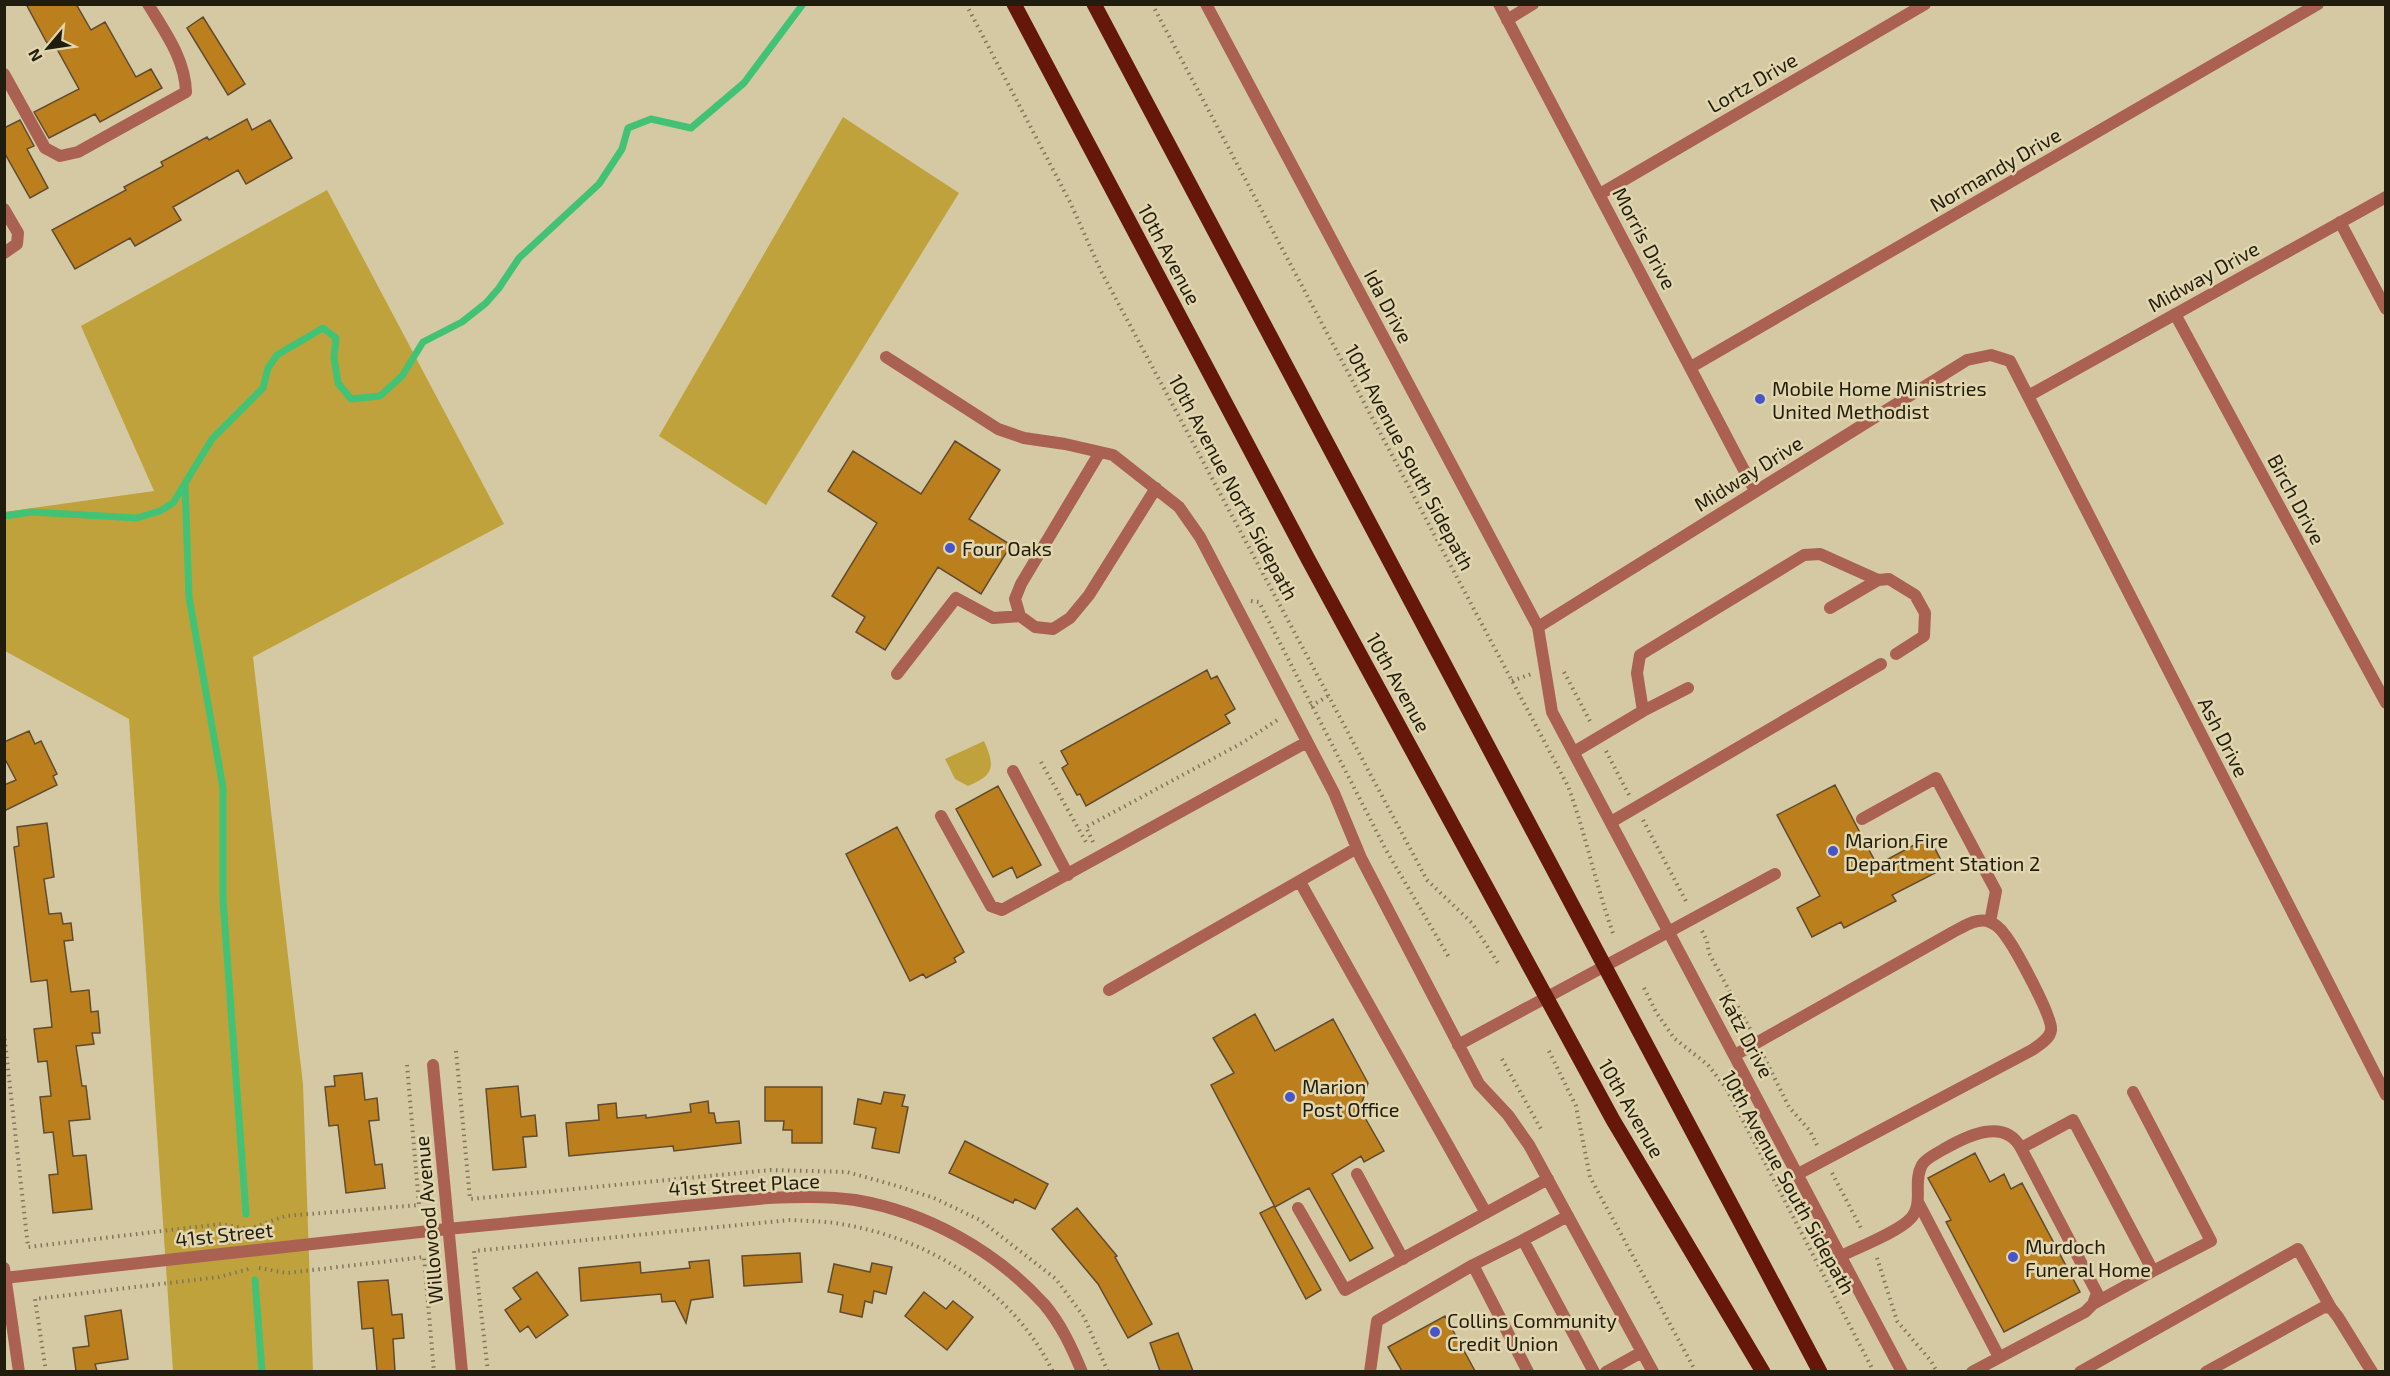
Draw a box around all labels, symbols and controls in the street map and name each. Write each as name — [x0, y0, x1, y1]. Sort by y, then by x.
north arrow — [18, 18, 78, 78]
text: N — [23, 46, 46, 65]
street label: Lortz Drive — [1703, 47, 1801, 117]
street label: Normandy Drive — [1925, 122, 2065, 216]
street label: Morris Drive — [1608, 183, 1682, 293]
street label: 10th Avenue — [1134, 200, 1206, 308]
street label: Midway Drive — [2143, 236, 2263, 316]
street label: Ida Drive — [1360, 265, 1418, 347]
street label: 10th Avenue South Sidepath — [1340, 340, 1480, 574]
street label: 10th Avenue North Sidepath — [1164, 370, 1304, 604]
place label: Mobile Home Ministries United Methodist — [1772, 376, 1987, 423]
marker: Mobile Home Ministries United Methodist — [1753, 392, 1767, 406]
street label: Midway Drive — [1689, 430, 1807, 516]
street label: Birch Drive — [2263, 450, 2331, 548]
place label: Four Oaks — [962, 536, 1052, 560]
marker: Four Oaks — [943, 541, 957, 555]
street label: 10th Avenue — [1362, 628, 1436, 736]
street label: Ash Drive — [2194, 693, 2254, 781]
place label: Marion Fire Department Station 2 — [1845, 828, 2040, 875]
marker: Marion Fire Department Station 2 — [1826, 844, 1840, 858]
street label: Katz Drive — [1715, 989, 1779, 1081]
street label: 10th Avenue — [1594, 1054, 1670, 1162]
street label: 10th Avenue South Sidepath — [1717, 1066, 1861, 1298]
place label: Marion Post Office — [1302, 1074, 1400, 1121]
marker: Marion Post Office — [1283, 1090, 1297, 1104]
street label: Willowood Avenue — [409, 1135, 447, 1305]
street label: 41st Street Place — [668, 1168, 820, 1200]
street label: 41st Street — [174, 1217, 274, 1251]
place label: Murdoch Funeral Home — [2025, 1234, 2151, 1281]
marker: Murdoch Funeral Home — [2006, 1250, 2020, 1264]
place label: Collins Community Credit Union — [1447, 1308, 1617, 1355]
marker: Collins Community Credit Union — [1428, 1325, 1442, 1339]

